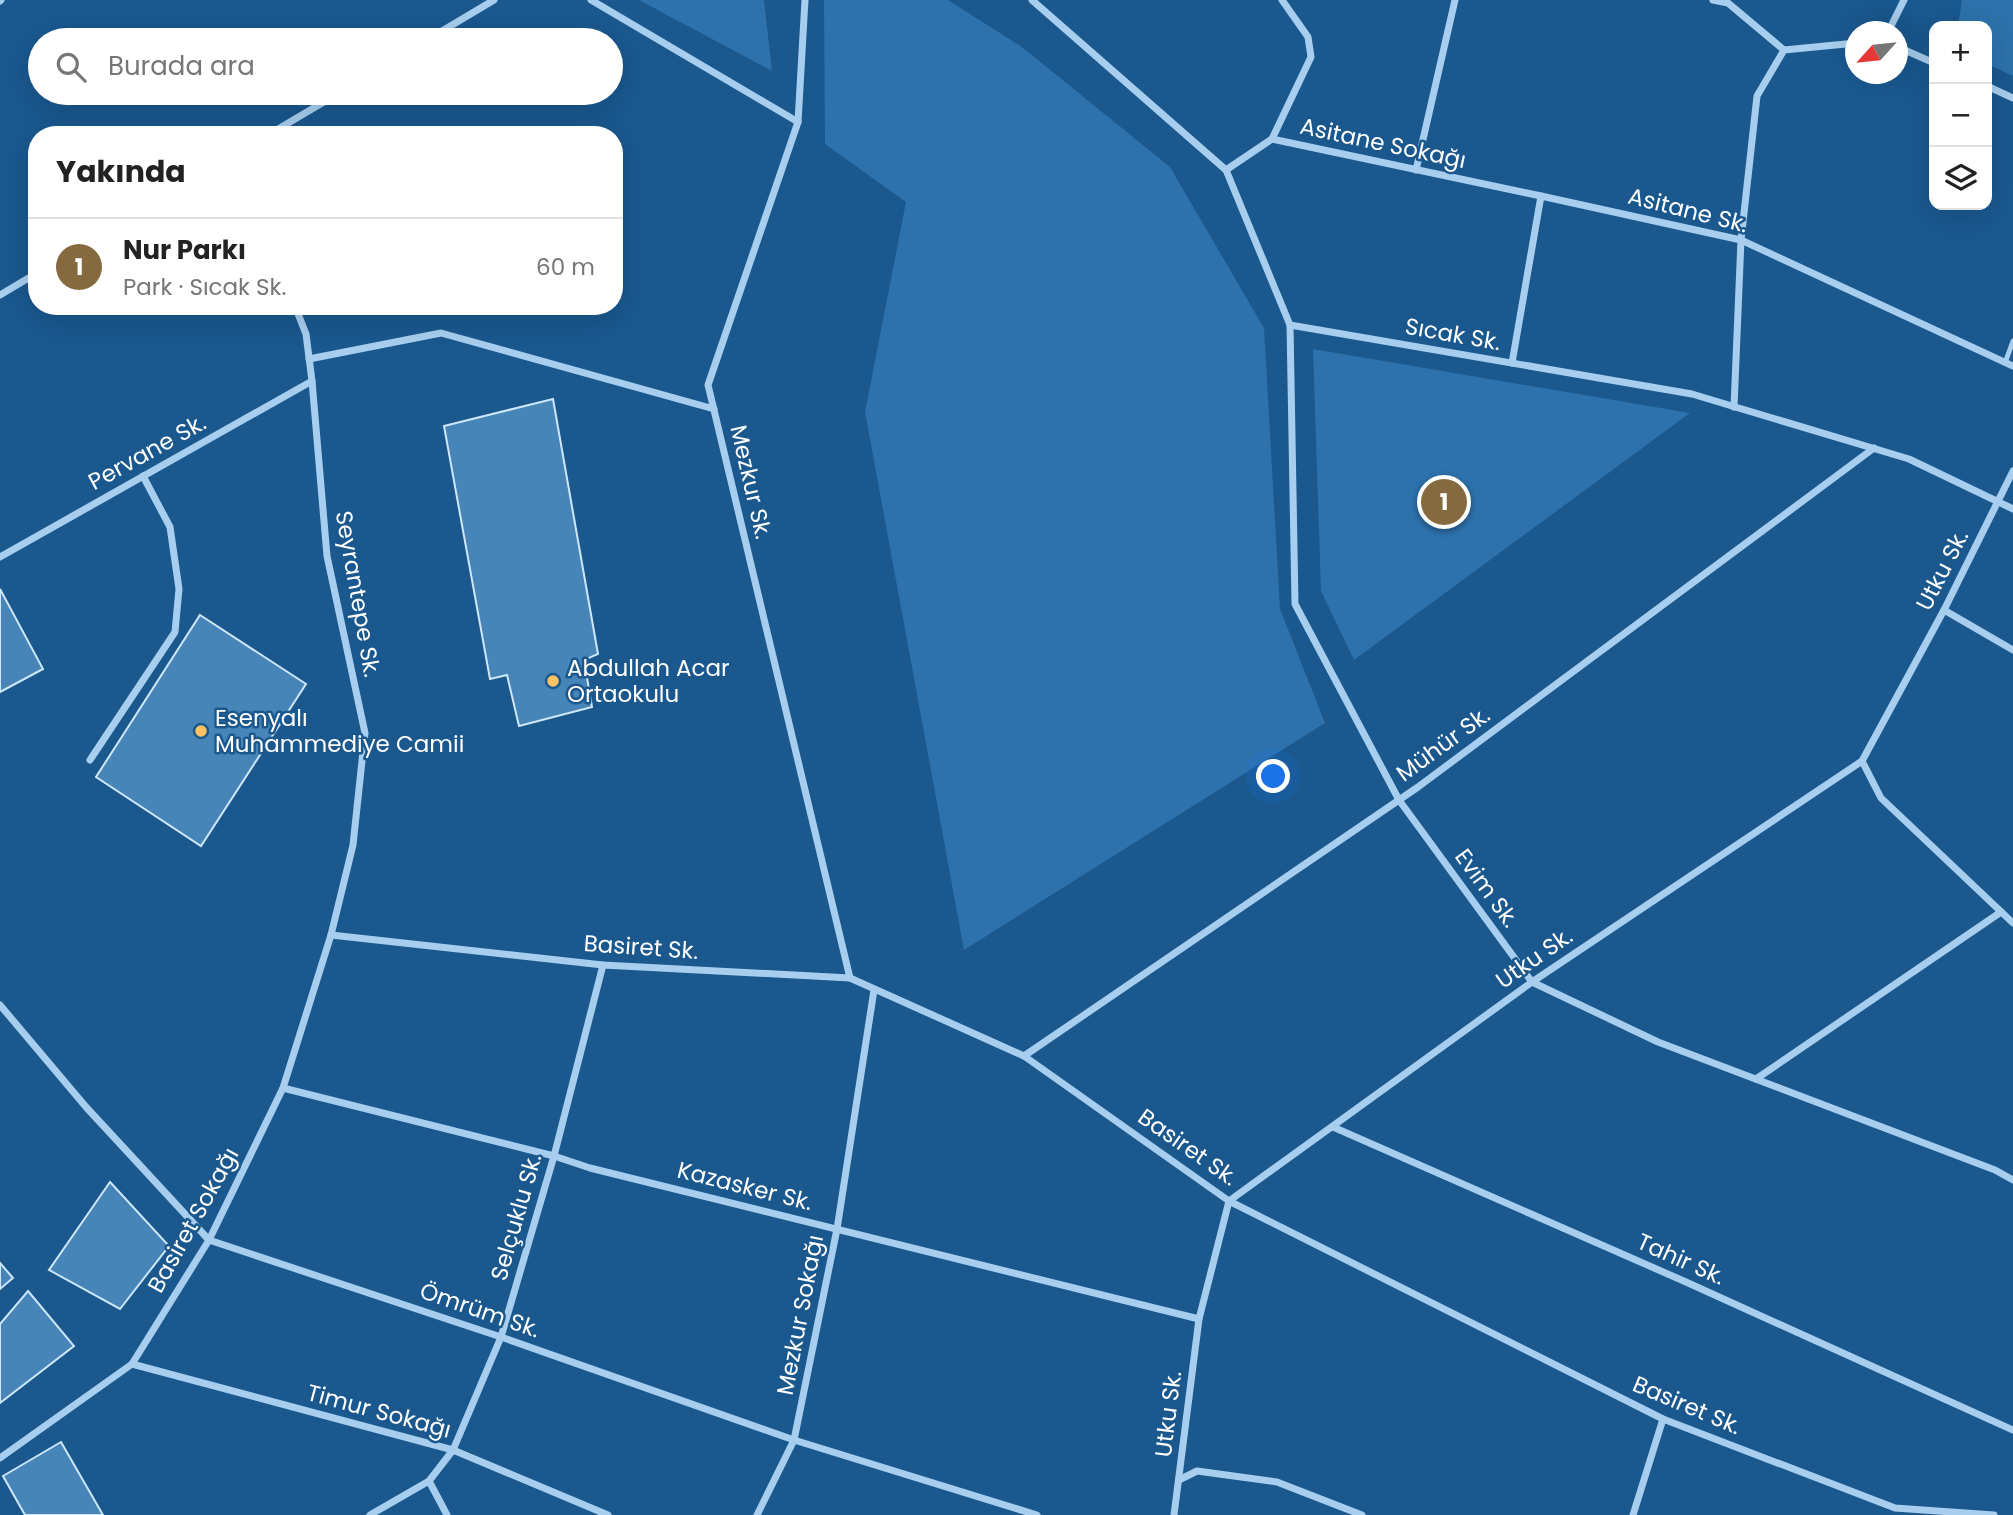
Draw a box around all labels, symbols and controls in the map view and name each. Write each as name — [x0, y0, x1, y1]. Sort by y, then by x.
north arrow — [1845, 21, 1908, 84]
map controls — [1929, 21, 1992, 210]
button: + — [1929, 21, 1992, 84]
search box — [28, 28, 623, 105]
icon: search — [52, 48, 90, 86]
text: Burada ara — [108, 48, 255, 84]
button: − — [1929, 84, 1992, 147]
street label: Asitane Sokağı — [1297, 110, 1469, 176]
button: layers — [1929, 147, 1992, 210]
text: Yakında — [56, 150, 186, 193]
street label: Asitane Sk. — [1625, 180, 1751, 240]
text: Nur Parkı — [123, 232, 246, 268]
text: 1 — [75, 251, 83, 283]
text: 60 m — [536, 251, 595, 283]
text: Park · Sıcak Sk. — [123, 271, 286, 303]
street label: Sıcak Sk. — [1403, 310, 1503, 358]
street label: Pervane Sk. — [82, 407, 212, 497]
street label: Mezkur Sk. — [722, 422, 780, 542]
pin: 1 — [1421, 476, 1467, 528]
street label: Seyrantepe Sk. — [328, 508, 388, 680]
street label: Utku Sk. — [1908, 524, 1976, 616]
place label: Abdullah Acar Ortaokulu — [567, 652, 730, 710]
marker: Abdullah Acar Ortaokulu — [545, 673, 561, 689]
street label: Mühür Sk. — [1390, 699, 1496, 789]
place label: Esenyalı Muhammediye Camii — [215, 702, 464, 760]
marker: Esenyalı Muhammediye Camii — [193, 723, 209, 739]
your location — [1256, 759, 1290, 793]
street label: Evim Sk. — [1447, 842, 1527, 934]
street label: Utku Sk. — [1489, 920, 1579, 996]
street label: Basiret Sk. — [583, 927, 699, 967]
street label: Basiret Sk. — [1132, 1101, 1244, 1193]
street label: Basiret Sokağı — [140, 1142, 246, 1298]
street label: Selçuklu Sk. — [483, 1150, 549, 1284]
street label: Kazasker Sk. — [674, 1154, 816, 1218]
street label: Tahir Sk. — [1632, 1225, 1730, 1293]
street label: Mezkur Sokağı — [769, 1232, 831, 1398]
street label: Ömrüm Sk. — [416, 1275, 544, 1345]
street label: Basiret Sk. — [1628, 1368, 1746, 1442]
street label: Utku Sk. — [1147, 1369, 1189, 1459]
street label: Timur Sokağı — [303, 1376, 455, 1446]

